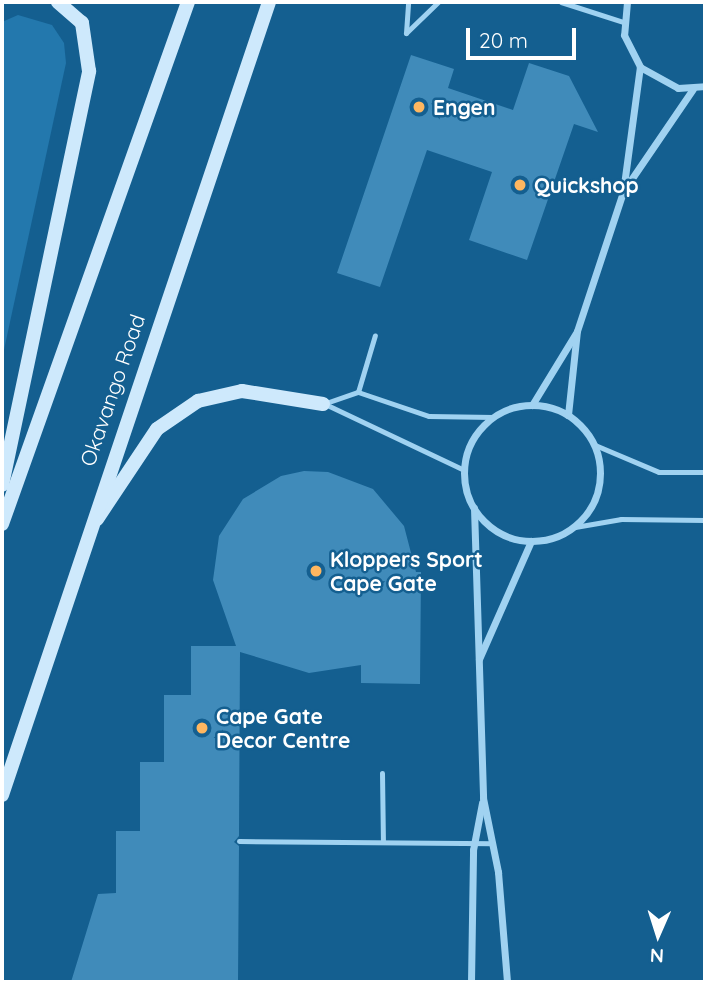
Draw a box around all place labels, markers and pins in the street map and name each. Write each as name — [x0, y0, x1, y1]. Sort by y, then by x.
place label: Engen — [433, 94, 495, 120]
marker: Engen — [411, 99, 427, 115]
place label: Quickshop — [534, 172, 639, 198]
marker: Quickshop — [512, 177, 528, 193]
place label: Kloppers Sport Cape Gate — [330, 546, 483, 596]
marker: Kloppers Sport Cape Gate — [308, 563, 324, 579]
place label: Cape Gate Decor Centre — [216, 703, 350, 753]
marker: Cape Gate Decor Centre — [194, 720, 210, 736]

